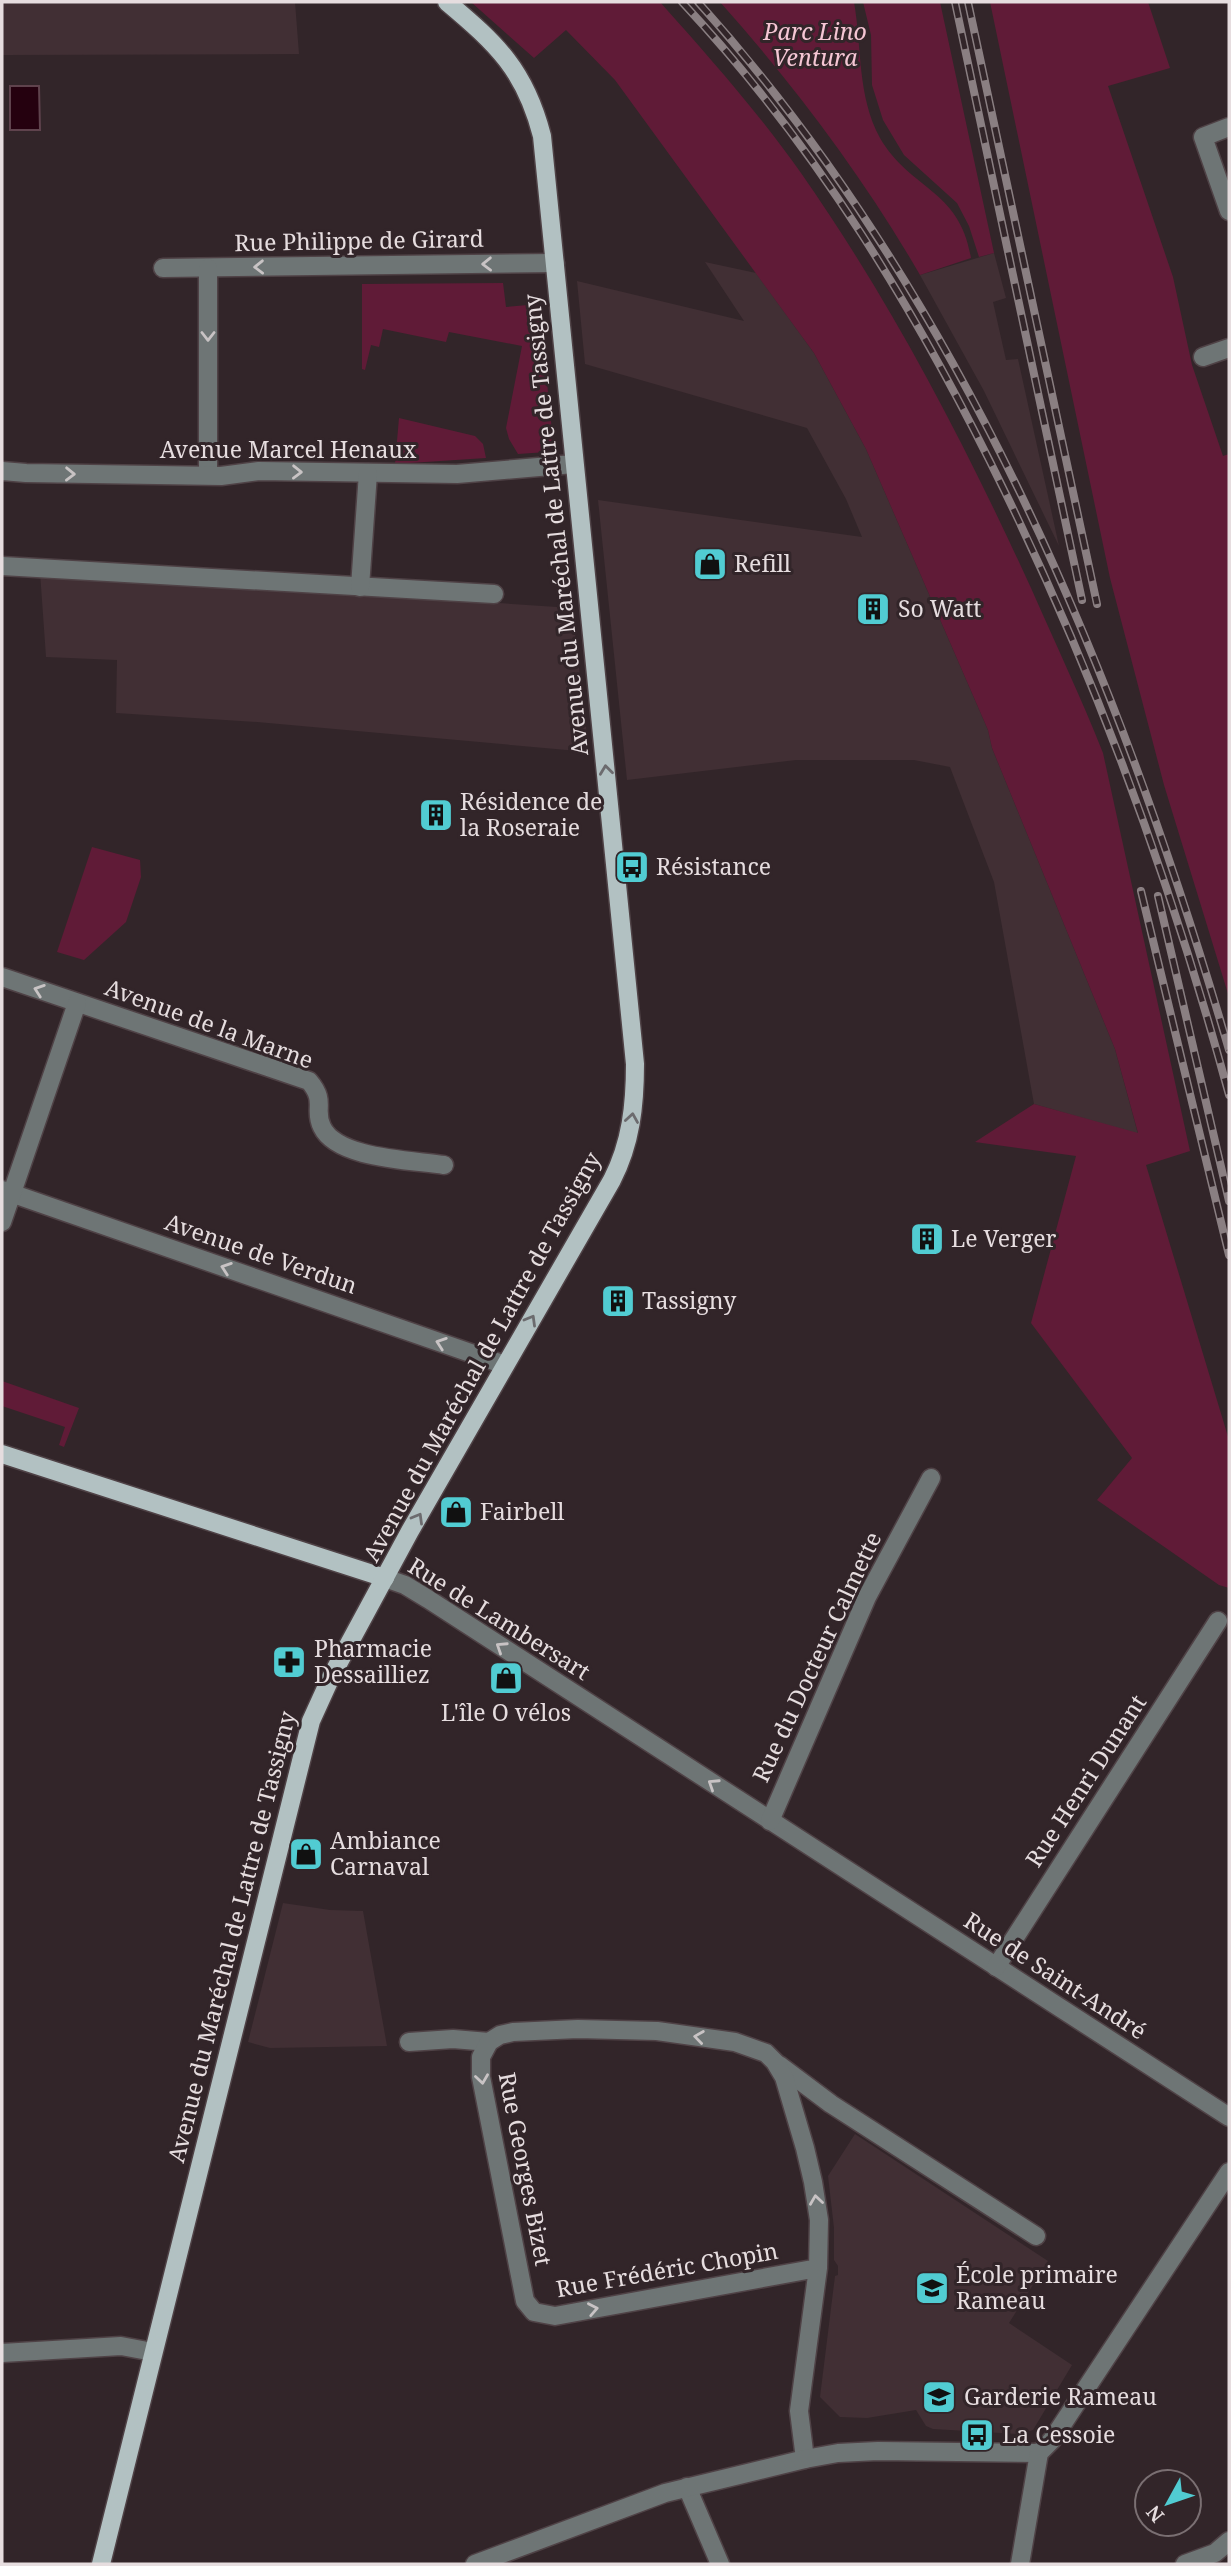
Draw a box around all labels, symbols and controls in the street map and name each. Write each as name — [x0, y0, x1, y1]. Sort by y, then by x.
park label: Parc Lino Ventura — [762, 15, 867, 73]
street label: Rue Philippe de Girard — [234, 222, 484, 258]
one-way arrow — [481, 256, 491, 272]
one-way arrow — [253, 259, 264, 275]
street label: Avenue du Maréchal de Lattre de Tassigny — [515, 293, 595, 758]
one-way arrow — [200, 331, 216, 342]
street label: Avenue Marcel Henaux — [160, 433, 417, 465]
one-way arrow — [292, 464, 303, 480]
one-way arrow — [65, 466, 76, 482]
shop icon: Refill — [691, 545, 729, 583]
place label: Refill — [734, 547, 791, 579]
building icon: So Watt — [854, 590, 892, 628]
place label: So Watt — [898, 592, 981, 624]
one-way arrow — [598, 764, 613, 776]
place label: Résidence de la Roseraie — [460, 785, 602, 843]
building icon: Résidence de la Roseraie — [417, 796, 455, 834]
bus stop icon: Résistance — [613, 848, 651, 886]
place label: Résistance — [656, 850, 771, 882]
street label: Avenue de la Marne — [101, 971, 318, 1076]
one-way arrow — [34, 984, 46, 998]
one-way arrow — [624, 1112, 639, 1124]
street label: Avenue du Maréchal de Lattre de Tassigny — [355, 1146, 608, 1567]
street label: Avenue de Verdun — [161, 1205, 362, 1301]
building icon: Le Verger — [908, 1220, 946, 1258]
place label: Le Verger — [951, 1222, 1057, 1254]
one-way arrow — [220, 1262, 232, 1276]
building icon: Tassigny — [599, 1282, 637, 1320]
place label: Tassigny — [642, 1284, 736, 1316]
one-way arrow — [523, 1315, 536, 1328]
one-way arrow — [435, 1337, 447, 1351]
shop icon: Fairbell — [437, 1493, 475, 1531]
place label: Fairbell — [480, 1495, 564, 1527]
one-way arrow — [410, 1512, 423, 1525]
street label: Rue du Docteur Calmette — [744, 1526, 888, 1787]
street label: Rue de Lambersart — [402, 1549, 597, 1687]
place label: Pharmacie Dessailliez — [314, 1632, 432, 1690]
one-way arrow — [496, 1642, 509, 1655]
pharmacy icon: Pharmacie Dessailliez — [270, 1643, 308, 1681]
shop icon: L'île O vélos — [487, 1659, 525, 1697]
street label: Rue Henri Dunant — [1017, 1688, 1153, 1873]
place label: L'île O vélos — [441, 1696, 571, 1728]
street label: Avenue du Maréchal de Lattre de Tassigny — [159, 1708, 303, 2166]
one-way arrow — [707, 1779, 720, 1792]
place label: Ambiance Carnaval — [330, 1824, 441, 1882]
shop icon: Ambiance Carnaval — [287, 1835, 325, 1873]
street label: Rue de Saint-André — [958, 1904, 1153, 2046]
one-way arrow — [693, 2030, 705, 2045]
street label: Rue Georges Bizet — [492, 2069, 560, 2268]
one-way arrow — [475, 2073, 490, 2085]
one-way arrow — [809, 2195, 824, 2206]
street label: Rue Frédéric Chopin — [553, 2234, 781, 2304]
place label: École primaire Rameau — [956, 2258, 1118, 2316]
school or university icon: École primaire Rameau — [913, 2269, 951, 2307]
one-way arrow — [587, 2303, 599, 2318]
school or university icon: Garderie Rameau — [920, 2378, 958, 2416]
place label: Garderie Rameau — [964, 2380, 1157, 2412]
bus stop icon: La Cessoie — [958, 2416, 996, 2454]
place label: La Cessoie — [1002, 2418, 1115, 2450]
north arrow — [1133, 2468, 1203, 2538]
text: N — [1140, 2500, 1170, 2528]

